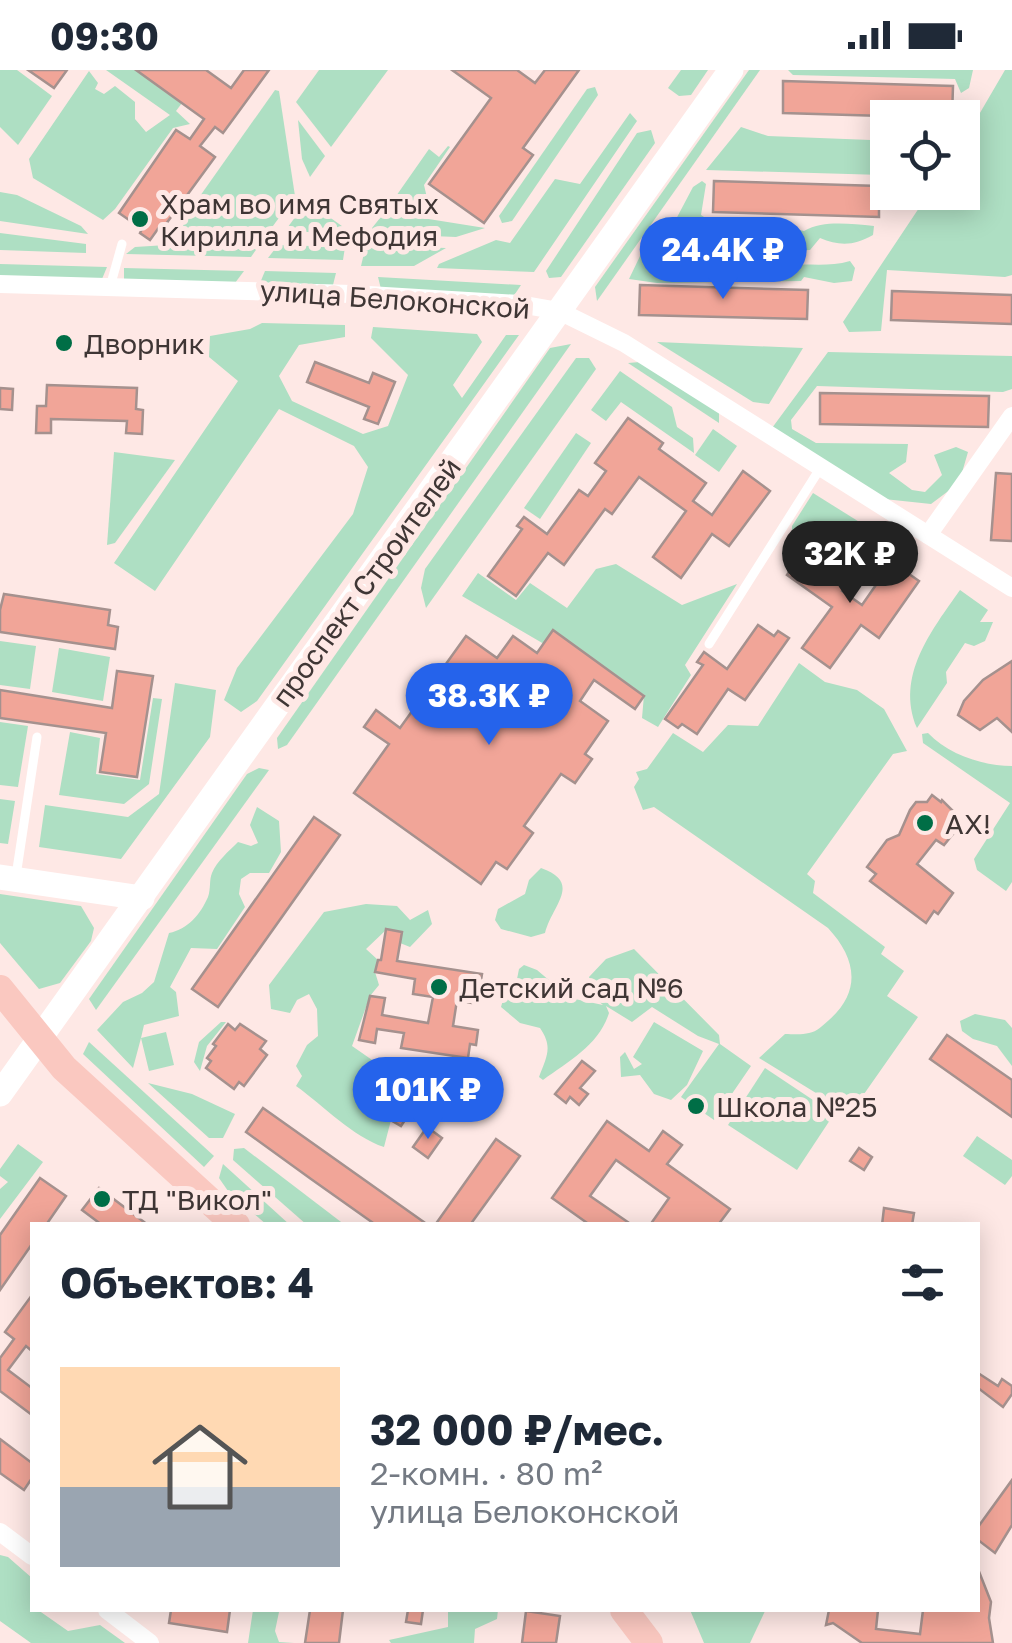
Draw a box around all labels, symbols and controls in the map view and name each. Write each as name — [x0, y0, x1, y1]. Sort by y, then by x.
text: 09:30 — [50, 13, 159, 58]
map controls — [870, 100, 980, 210]
button: locate — [870, 100, 980, 210]
place label: Храм во имя Святых Кирилла и Мефодия — [160, 187, 439, 252]
marker: Храм во имя Святых Кирилла и Мефодия — [129, 208, 151, 230]
pin: 24.4K ₽ — [631, 217, 815, 302]
text: 24.4K ₽ — [662, 230, 784, 268]
street label: улица Белоконской — [259, 273, 531, 325]
place label: Дворник — [84, 327, 205, 360]
marker: Дворник — [53, 332, 75, 354]
street label: проспект Строителей — [265, 451, 467, 713]
pin: 32K ₽ — [780, 521, 920, 606]
text: 32K ₽ — [804, 534, 896, 572]
pin: 38.3K ₽ — [397, 663, 581, 748]
text: 38.3K ₽ — [428, 676, 550, 714]
place label: АХ! — [945, 807, 991, 840]
marker: АХ! — [914, 812, 936, 834]
place label: Детский сад №6 — [459, 971, 684, 1004]
marker: Детский сад №6 — [428, 976, 450, 998]
pin: 101K ₽ — [347, 1057, 509, 1142]
text: 101K ₽ — [375, 1070, 481, 1108]
place label: Школа №25 — [716, 1090, 878, 1123]
marker: Школа №25 — [685, 1095, 707, 1117]
place label: ТД "Викол" — [122, 1183, 272, 1216]
marker: ТД "Викол" — [91, 1188, 113, 1210]
icon: filters — [895, 1255, 950, 1310]
text: Объектов: 4 — [60, 1257, 314, 1307]
text: 32 000 ₽/мес. — [370, 1404, 665, 1454]
icon: home — [140, 1407, 260, 1527]
text: 2-комн. · 80 m² — [370, 1454, 603, 1492]
text: улица Белоконской — [370, 1492, 680, 1530]

